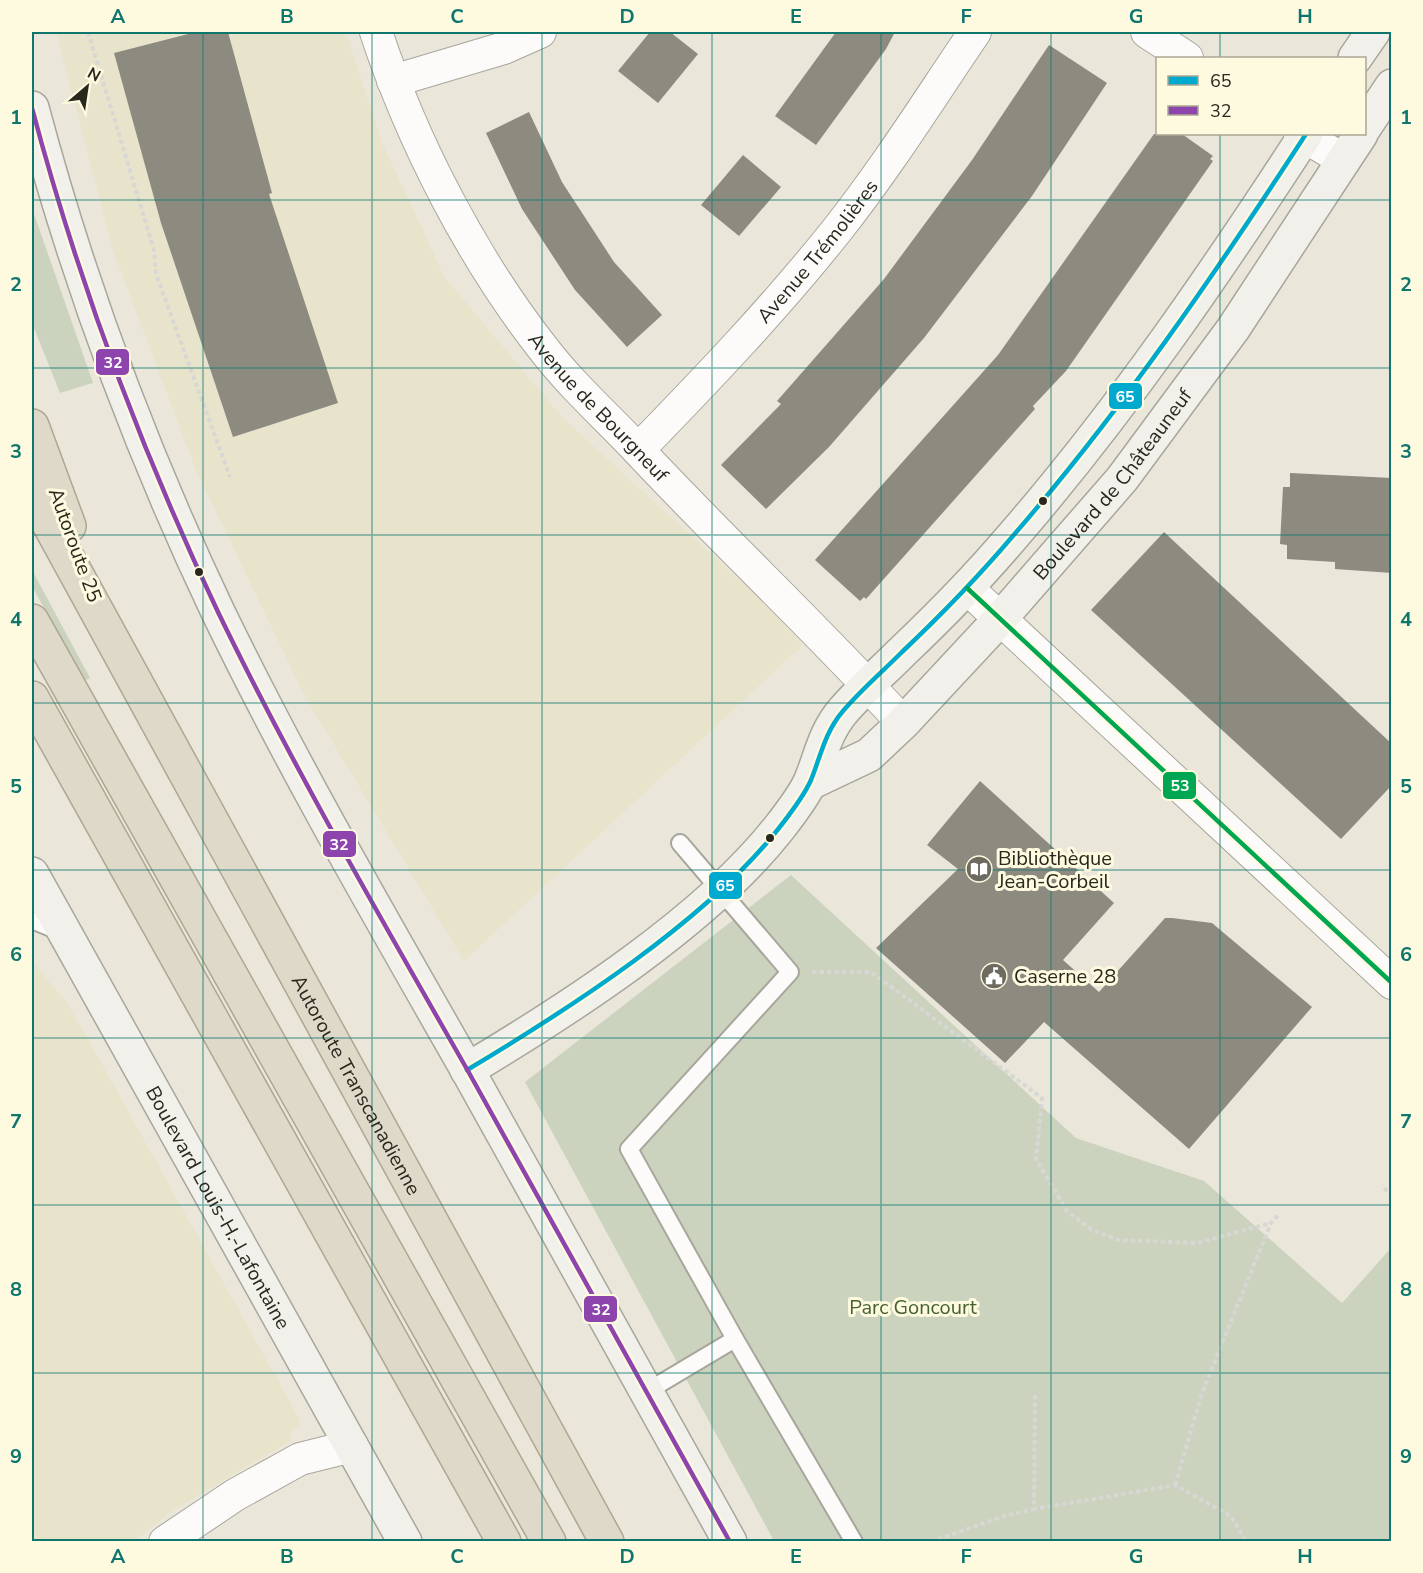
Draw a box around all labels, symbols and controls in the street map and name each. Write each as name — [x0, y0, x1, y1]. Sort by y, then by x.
text: A — [111, 3, 126, 30]
text: B — [280, 3, 294, 30]
text: C — [450, 3, 464, 30]
text: D — [619, 3, 635, 30]
text: E — [790, 3, 802, 30]
text: F — [960, 3, 972, 30]
text: G — [1129, 3, 1143, 30]
text: H — [1297, 3, 1313, 30]
north arrow — [57, 57, 117, 117]
legend — [1156, 57, 1366, 135]
text: N — [83, 62, 104, 87]
text: 65 — [1210, 69, 1232, 93]
text: 32 — [1210, 99, 1232, 123]
text: 1 — [10, 104, 22, 131]
text: 1 — [1400, 104, 1412, 131]
street label: Avenue Trémolières — [751, 174, 884, 329]
text: 2 — [10, 271, 22, 298]
text: 2 — [1400, 271, 1412, 298]
street label: Avenue de Bourgneuf — [522, 327, 675, 488]
line badge: 32 — [95, 348, 130, 376]
text: 32 — [103, 352, 123, 374]
line badge: 65 — [1108, 382, 1143, 410]
street label: Boulevard de Châteauneuf — [1027, 383, 1198, 585]
text: 65 — [1115, 386, 1135, 408]
text: 3 — [10, 438, 22, 465]
text: 3 — [1400, 438, 1412, 465]
street label: Autoroute 25 — [42, 484, 108, 606]
unlabelled marker — [1037, 495, 1049, 507]
unlabelled marker — [193, 566, 205, 578]
text: 4 — [10, 606, 22, 633]
text: 4 — [1400, 606, 1412, 633]
line badge: 53 — [1162, 771, 1197, 800]
text: 5 — [10, 773, 22, 800]
text: 5 — [1400, 773, 1412, 800]
text: 53 — [1170, 775, 1190, 797]
line badge: 32 — [322, 830, 357, 858]
unlabelled marker — [764, 832, 776, 844]
text: 32 — [329, 834, 349, 856]
place label: Bibliothèque Jean-Corbeil — [997, 845, 1112, 895]
library icon: Bibliothèque Jean-Corbeil — [964, 854, 994, 884]
line badge: 65 — [708, 871, 743, 900]
text: 65 — [715, 875, 735, 897]
text: 6 — [10, 941, 22, 968]
text: 6 — [1400, 941, 1412, 968]
public building icon: Caserne 28 — [979, 961, 1009, 991]
place label: Caserne 28 — [1014, 963, 1116, 990]
street label: Autoroute Transcanadienne — [285, 970, 428, 1200]
street label: Boulevard Louis-H.-Lafontaine — [139, 1081, 297, 1334]
text: 7 — [10, 1108, 22, 1135]
text: 7 — [1400, 1108, 1412, 1135]
text: 8 — [10, 1276, 22, 1303]
text: 8 — [1400, 1276, 1412, 1303]
park label: Parc Goncourt — [849, 1294, 978, 1321]
line badge: 32 — [583, 1295, 618, 1323]
text: 32 — [591, 1299, 611, 1321]
text: 9 — [10, 1443, 22, 1470]
text: 9 — [1400, 1443, 1412, 1470]
text: A — [111, 1543, 126, 1570]
text: B — [280, 1543, 294, 1570]
text: C — [450, 1543, 464, 1570]
text: D — [619, 1543, 635, 1570]
text: E — [790, 1543, 802, 1570]
text: F — [960, 1543, 972, 1570]
text: G — [1129, 1543, 1143, 1570]
text: H — [1297, 1543, 1313, 1570]

